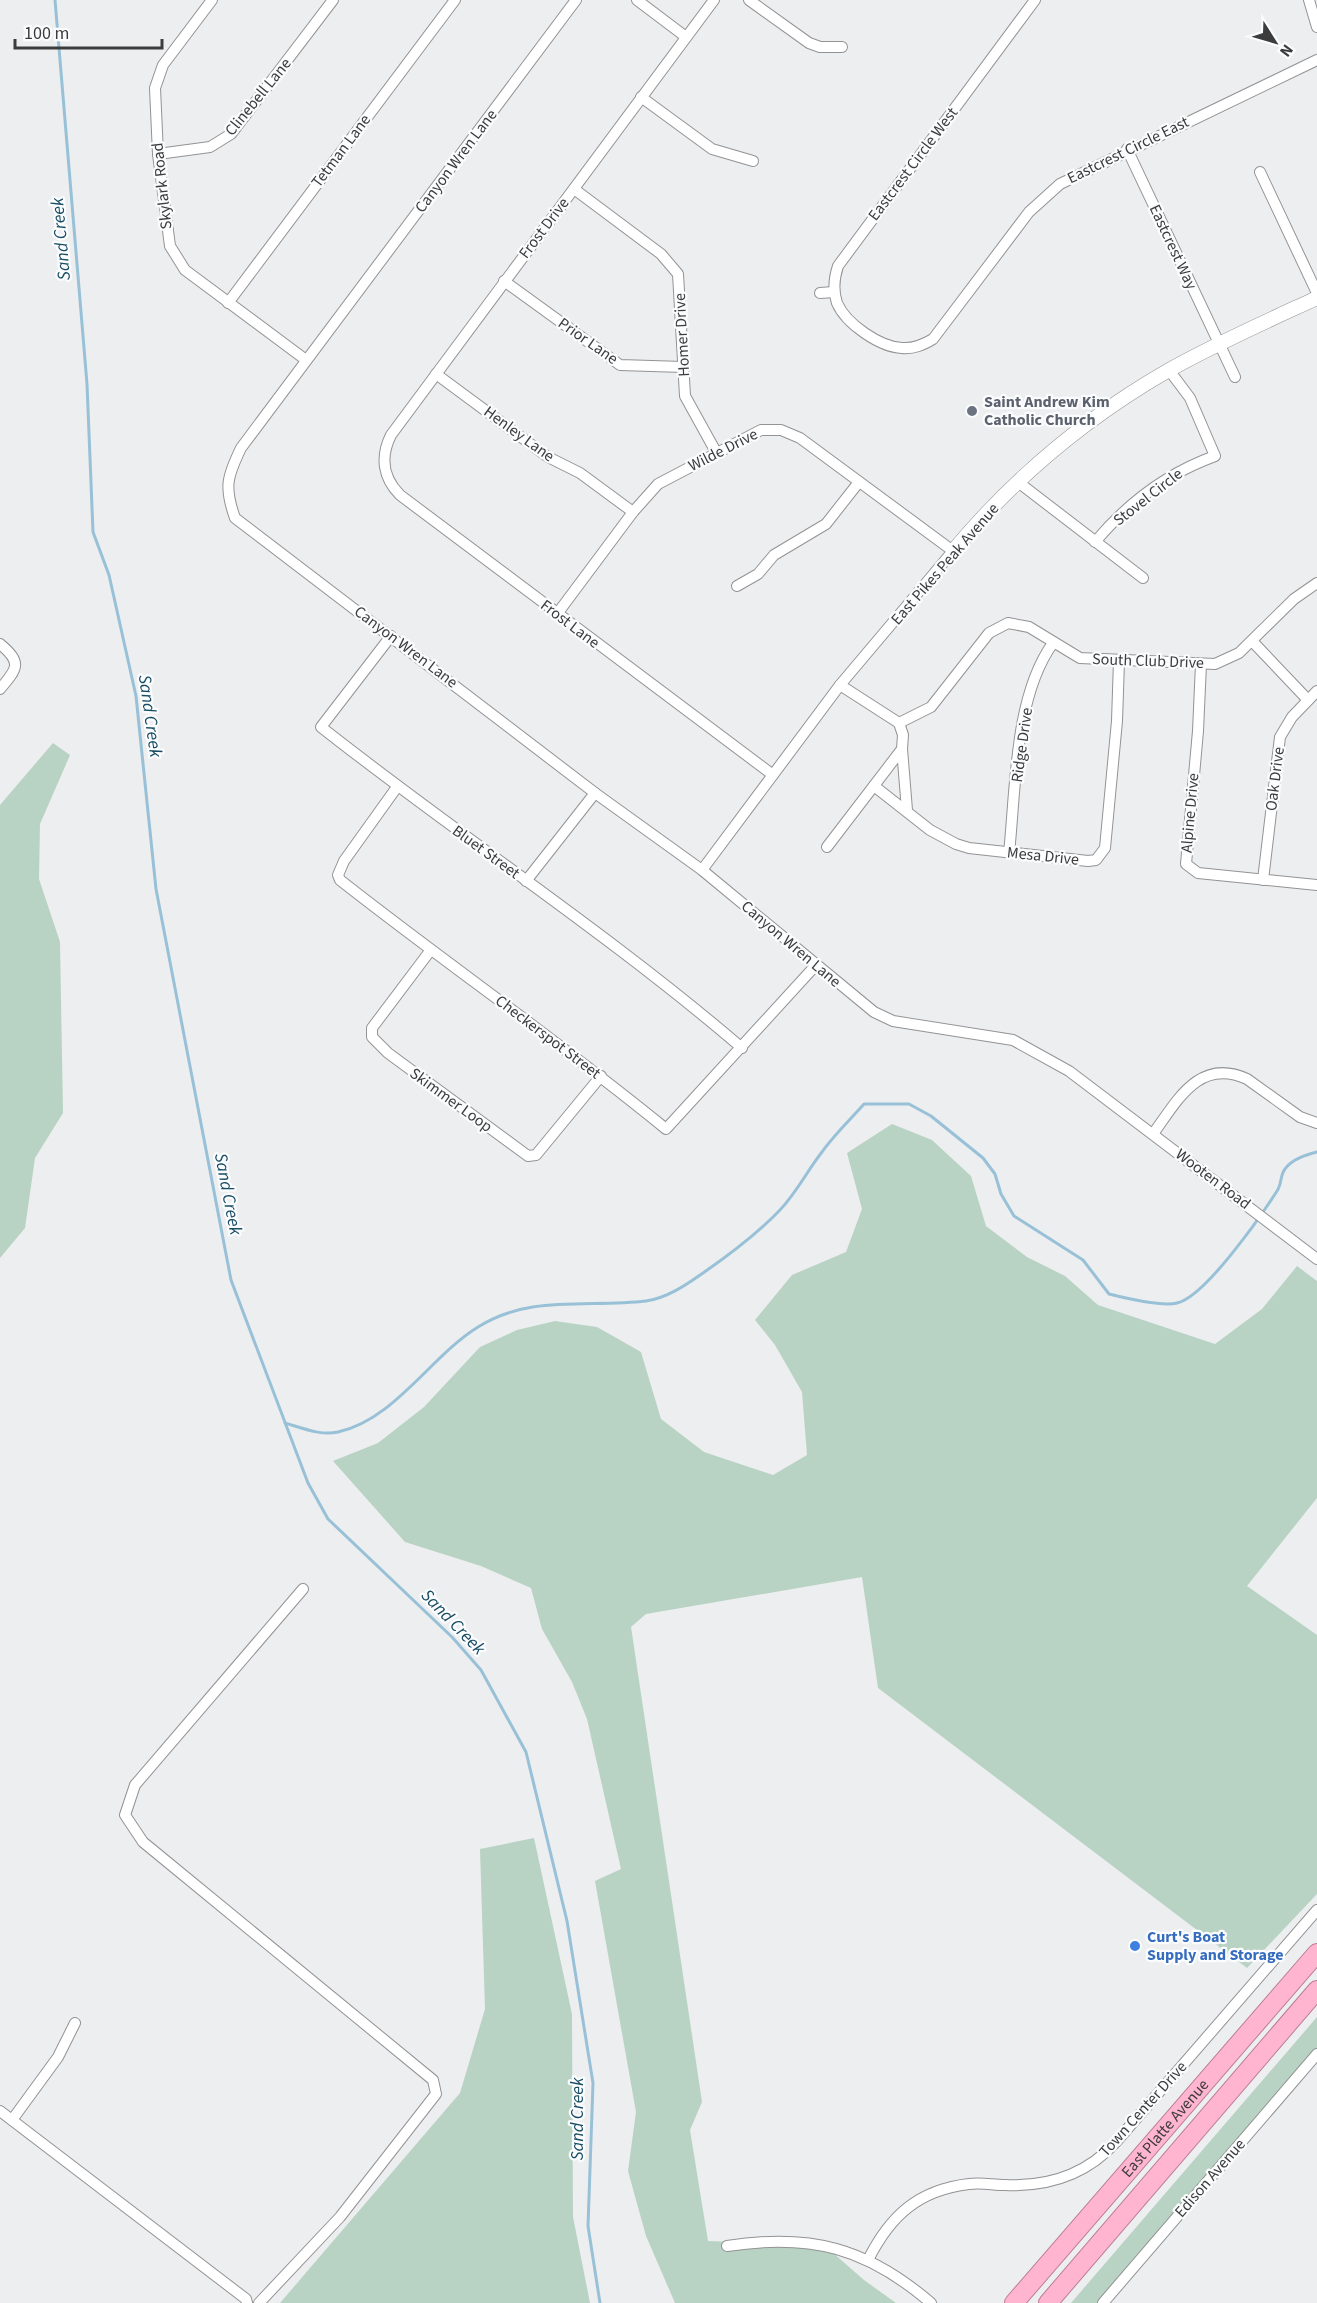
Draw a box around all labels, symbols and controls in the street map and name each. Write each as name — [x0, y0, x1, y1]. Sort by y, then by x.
scale bar — [15, 12, 162, 50]
north arrow — [1245, 12, 1305, 72]
text: 100 m — [24, 21, 69, 46]
text: N — [1274, 40, 1298, 61]
street label: Clinebell Lane — [220, 53, 296, 141]
street label: Eastcrest Circle West — [863, 102, 963, 225]
street label: Canyon Wren Lane — [410, 105, 502, 217]
street label: Tetman Lane — [306, 110, 376, 192]
street label: Eastcrest Circle East — [1063, 111, 1193, 189]
street label: Skylark Road — [147, 142, 177, 230]
street label: Frost Drive — [514, 193, 574, 263]
water label: Sand Creek — [45, 196, 77, 282]
street label: Eastcrest Way — [1144, 201, 1203, 294]
street label: Homer Drive — [669, 293, 695, 377]
street label: Prior Lane — [554, 312, 622, 370]
place label: Saint Andrew Kim Catholic Church — [984, 391, 1110, 431]
street label: Henley Lane — [479, 401, 559, 467]
marker: Saint Andrew Kim Catholic Church — [965, 404, 979, 418]
street label: Wilde Drive — [684, 423, 762, 477]
street label: Stovel Circle — [1109, 463, 1187, 531]
street label: East Pikes Peak Avenue — [886, 498, 1004, 630]
street label: Frost Lane — [536, 594, 604, 654]
street label: Canyon Wren Lane — [350, 601, 462, 693]
street label: South Club Drive — [1092, 648, 1204, 674]
water label: Sand Creek — [132, 673, 168, 759]
street label: Ridge Drive — [1006, 706, 1038, 784]
street label: Oak Drive — [1260, 746, 1290, 812]
street label: Alpine Drive — [1176, 772, 1204, 854]
street label: Bluet Street — [448, 820, 525, 884]
street label: Mesa Drive — [1006, 841, 1080, 871]
street label: Canyon Wren Lane — [736, 896, 846, 992]
street label: Checkerspot Street — [491, 990, 606, 1084]
street label: Skimmer Loop — [405, 1062, 497, 1138]
street label: Wooten Road — [1171, 1143, 1255, 1215]
water label: Sand Creek — [208, 1151, 248, 1238]
water label: Sand Creek — [415, 1583, 491, 1661]
place label: Curt's Boat Supply and Storage — [1147, 1926, 1283, 1966]
marker: Curt's Boat Supply and Storage — [1128, 1939, 1142, 1953]
street label: Town Center Drive — [1094, 2056, 1192, 2162]
street label: East Platte Avenue — [1117, 2074, 1214, 2182]
water label: Sand Creek — [565, 2077, 590, 2161]
street label: Edison Avenue — [1170, 2134, 1250, 2222]

